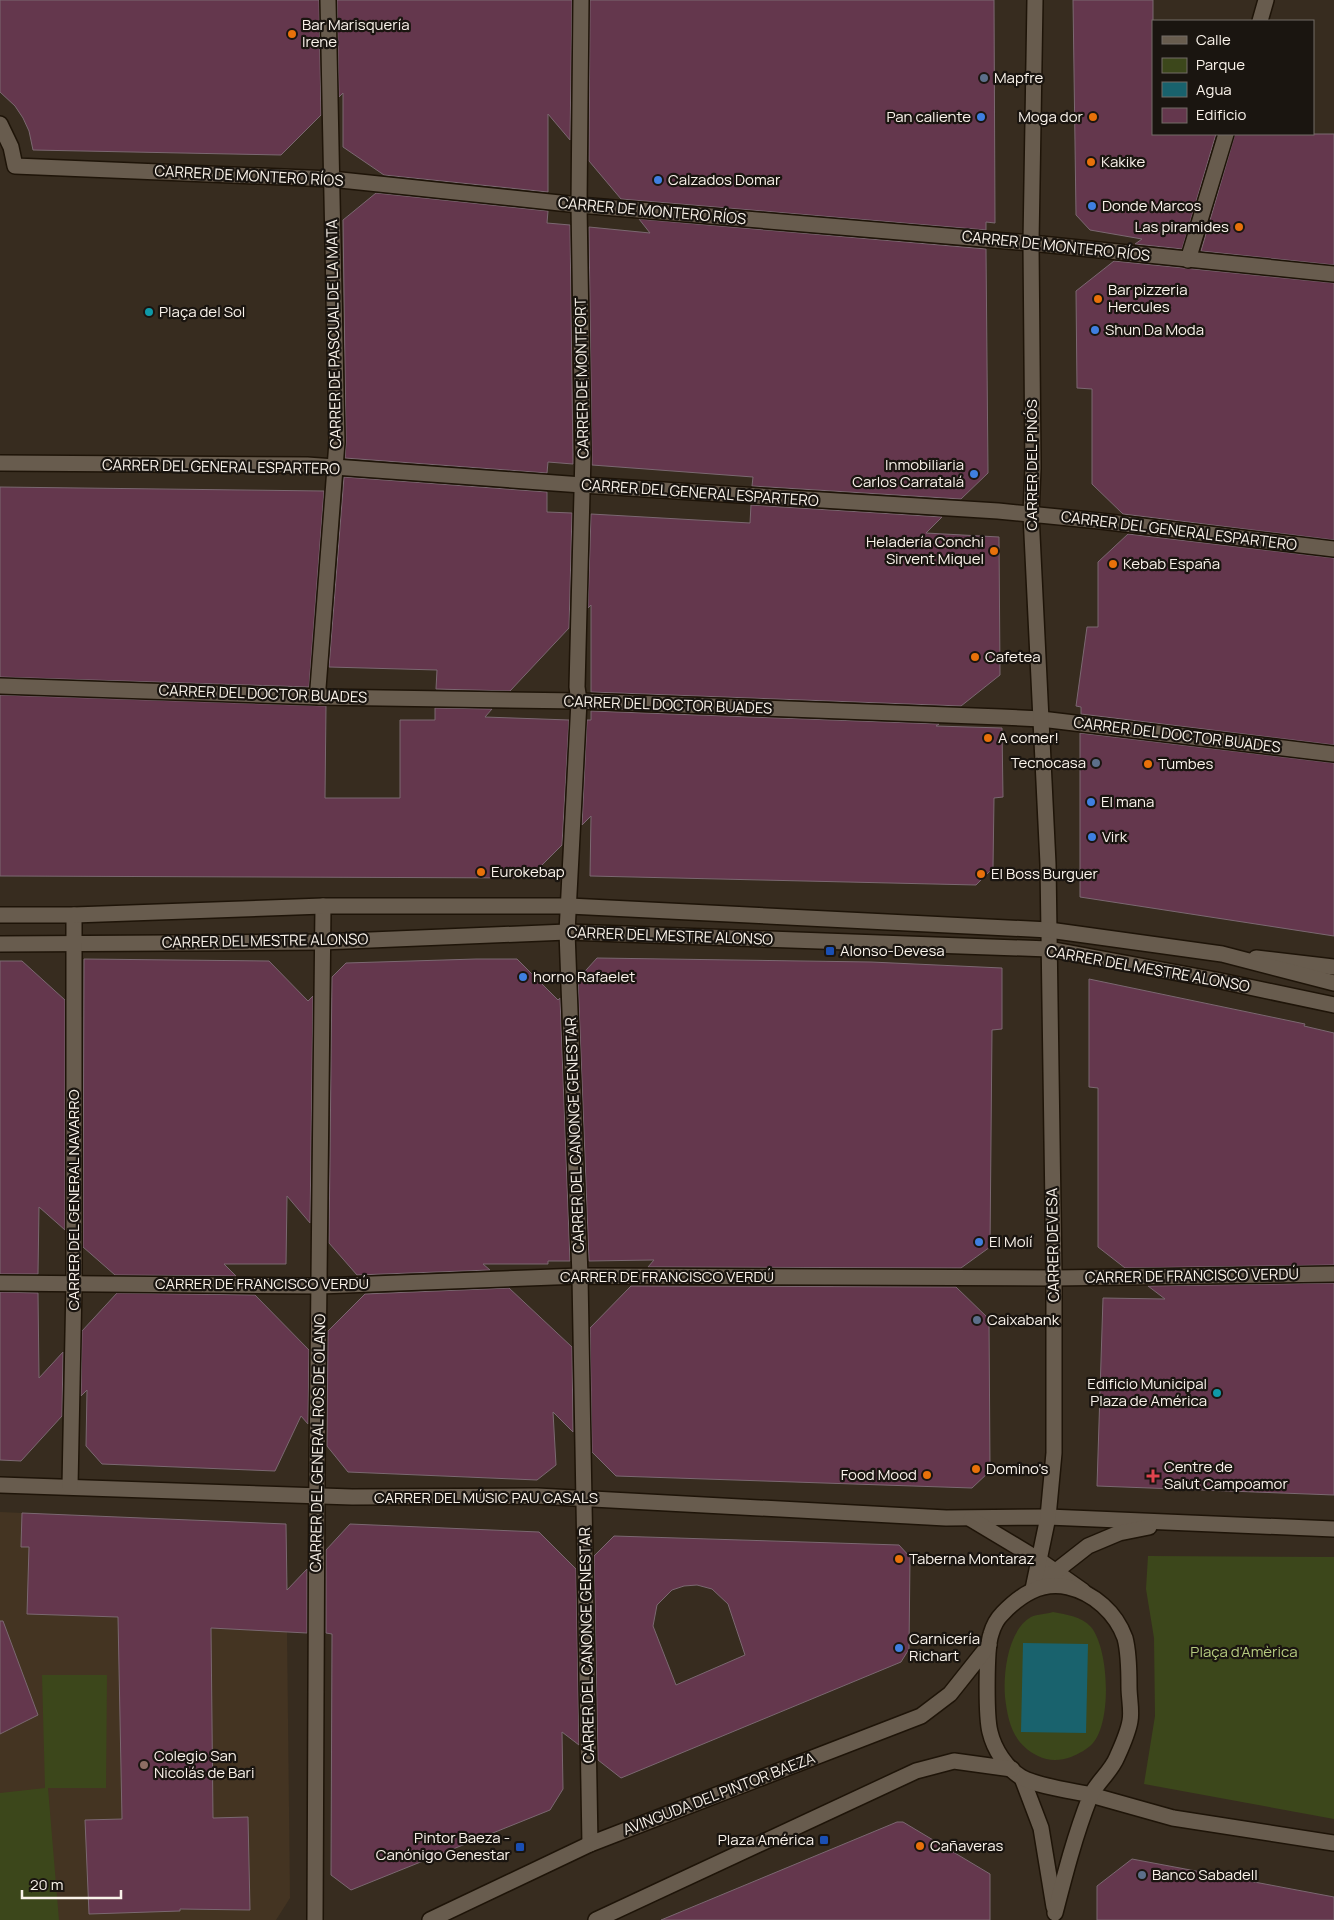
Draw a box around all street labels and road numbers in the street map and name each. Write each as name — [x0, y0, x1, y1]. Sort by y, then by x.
street label: CARRER DE MONTERO RÍOS — [154, 160, 344, 191]
street label: CARRER DE MONTERO RÍOS — [557, 192, 747, 229]
street label: CARRER DE PASCUAL DE LA MATA — [321, 219, 346, 449]
street label: CARRER DE MONTERO RÍOS — [961, 225, 1151, 266]
street label: CARRER DE MONTFORT — [570, 297, 593, 459]
street label: CARRER DEL PINÓS — [1021, 399, 1042, 531]
street label: CARRER DEL GENERAL ESPARTERO — [102, 454, 340, 479]
street label: CARRER DEL GENERAL ESPARTERO — [581, 474, 819, 511]
street label: CARRER DEL GENERAL ESPARTERO — [1060, 506, 1298, 555]
street label: CARRER DEL DOCTOR BUADES — [158, 679, 368, 708]
street label: CARRER DEL DOCTOR BUADES — [563, 690, 773, 719]
street label: CARRER DEL DOCTOR BUADES — [1072, 711, 1282, 758]
street label: CARRER DEL MESTRE ALONSO — [566, 921, 774, 950]
street label: CARRER DEL MESTRE ALONSO — [162, 928, 369, 953]
street label: CARRER DEL MESTRE ALONSO — [1045, 940, 1252, 997]
street label: CARRER DEL CANONGE GENESTAR — [560, 1017, 589, 1253]
street label: CARRER DEL GENERAL NAVARRO — [63, 1089, 84, 1311]
street label: CARRER DEVESA — [1041, 1187, 1064, 1302]
street label: CARRER DE FRANCISCO VERDÚ — [1085, 1263, 1299, 1288]
street label: CARRER DE FRANCISCO VERDÚ — [560, 1266, 774, 1287]
street label: CARRER DE FRANCISCO VERDÚ — [155, 1273, 369, 1294]
street label: CARRER DEL GENERAL ROS DE OLANO — [305, 1313, 330, 1572]
street label: CARRER DEL MÚSIC PAU CASALS — [374, 1487, 598, 1508]
street label: CARRER DEL CANONGE GENESTAR — [574, 1527, 599, 1763]
street label: AVINGUDA DEL PINTOR BAEZA — [620, 1747, 818, 1840]

